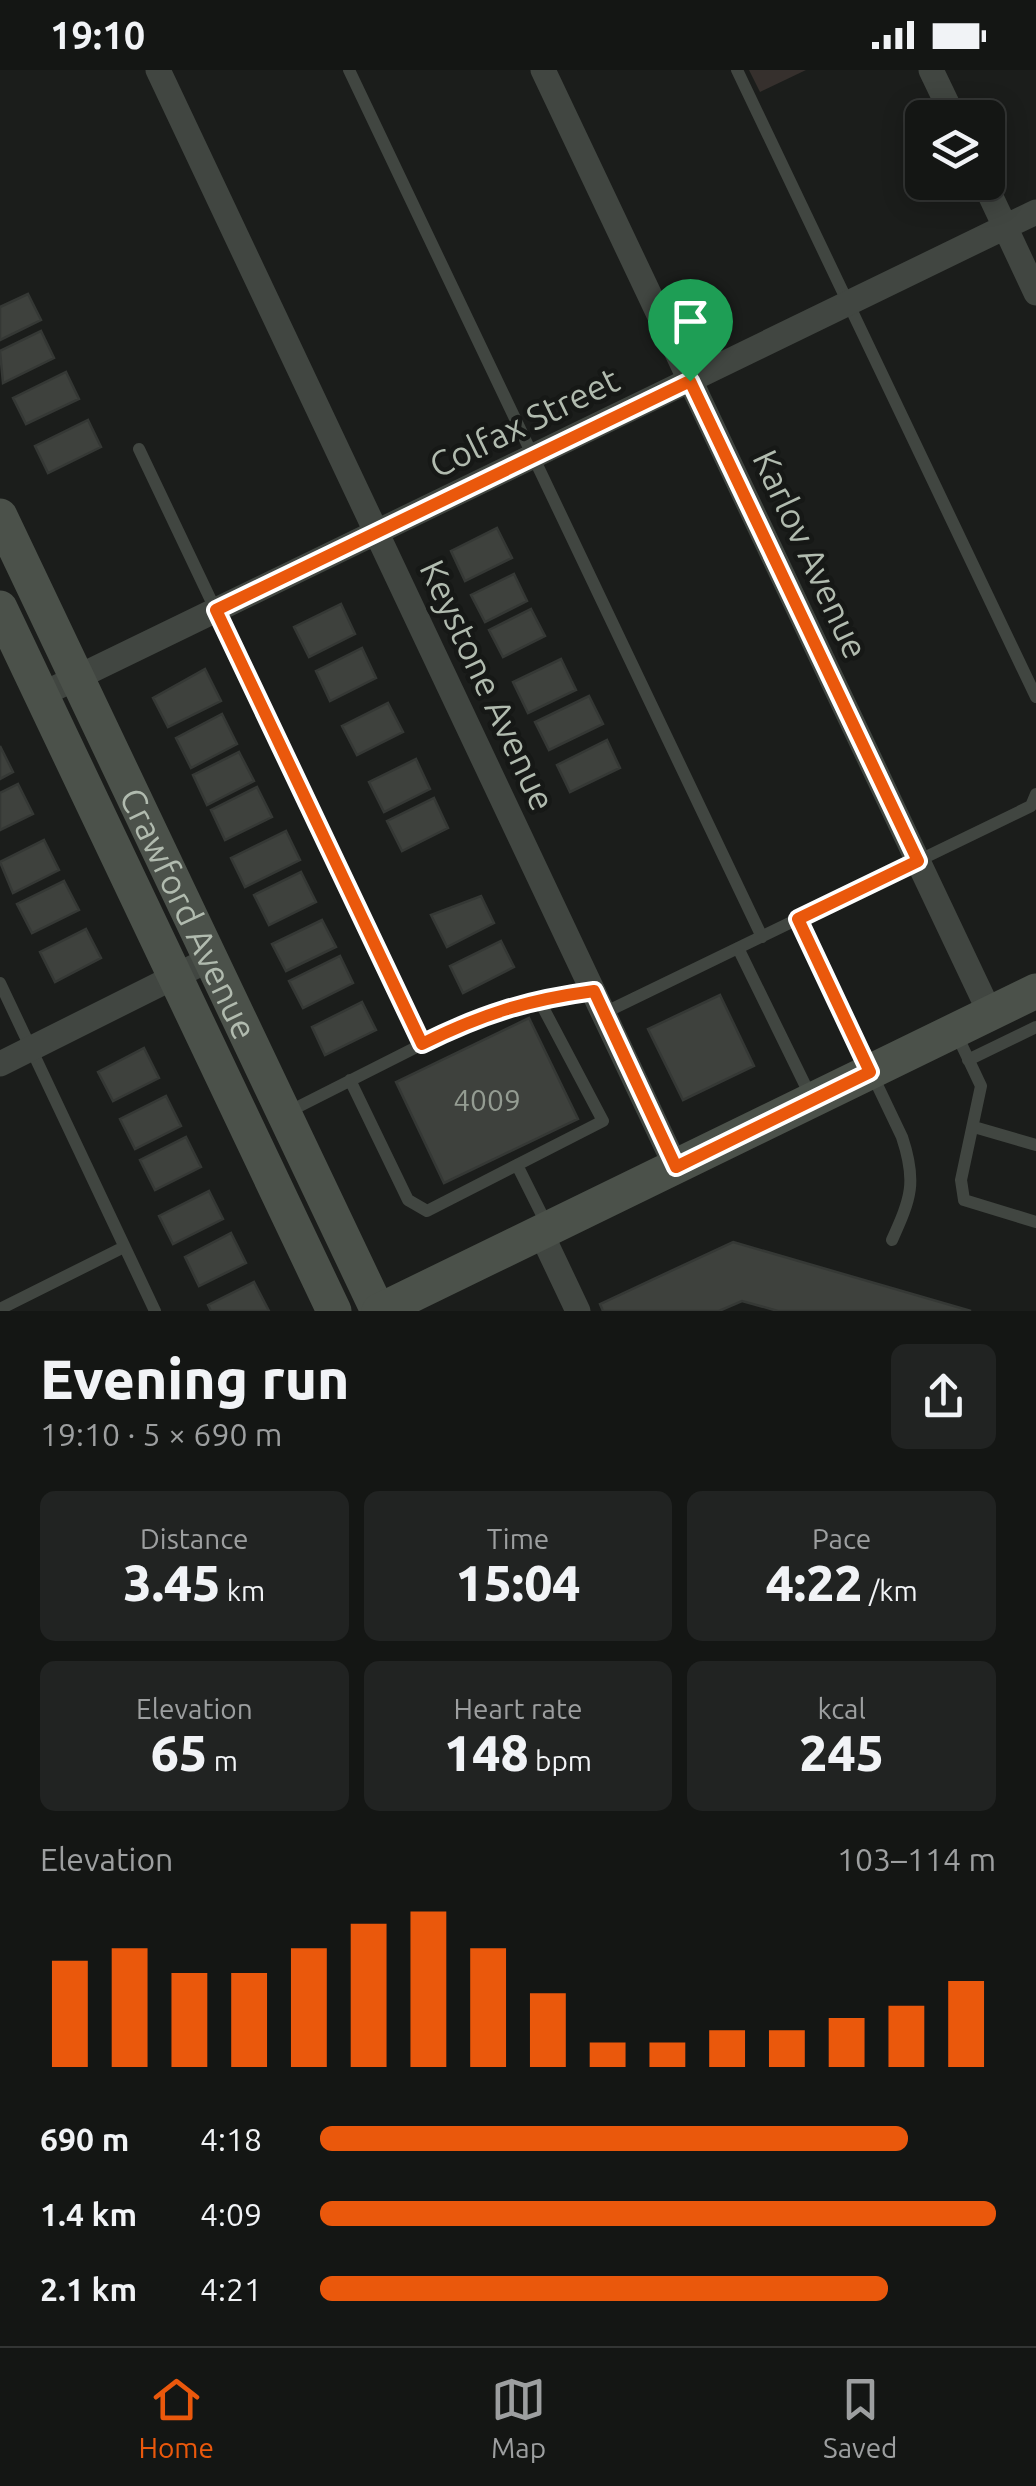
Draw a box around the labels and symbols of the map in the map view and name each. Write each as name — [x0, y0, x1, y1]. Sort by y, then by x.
pin — [648, 279, 733, 382]
street label: Colfax Street — [423, 359, 625, 485]
street label: Karlov Avenue — [745, 444, 877, 664]
street label: Keystone Avenue — [412, 553, 564, 817]
street label: Crawford Avenue — [112, 781, 266, 1045]
house number: 4009 — [453, 1083, 521, 1117]

